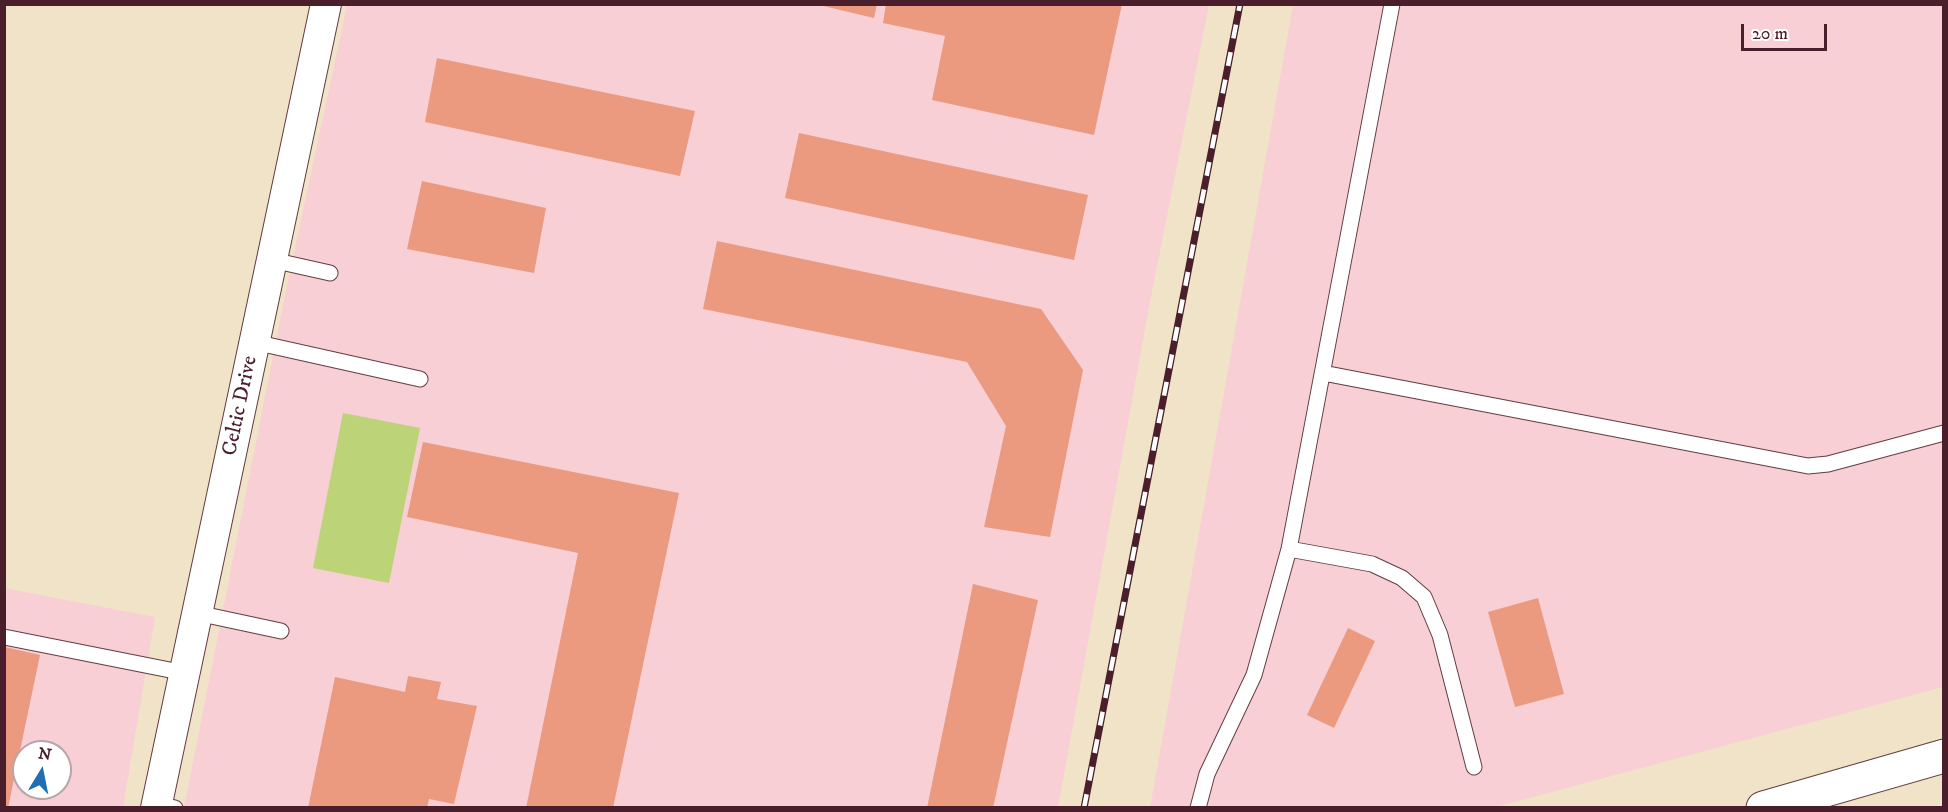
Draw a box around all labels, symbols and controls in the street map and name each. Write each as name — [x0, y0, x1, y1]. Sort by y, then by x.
scale bar — [1744, 12, 1830, 50]
text: 20 m — [1752, 23, 1788, 45]
street label: Celtic Drive — [218, 354, 264, 458]
north arrow — [12, 740, 72, 800]
text: N — [37, 743, 53, 765]

